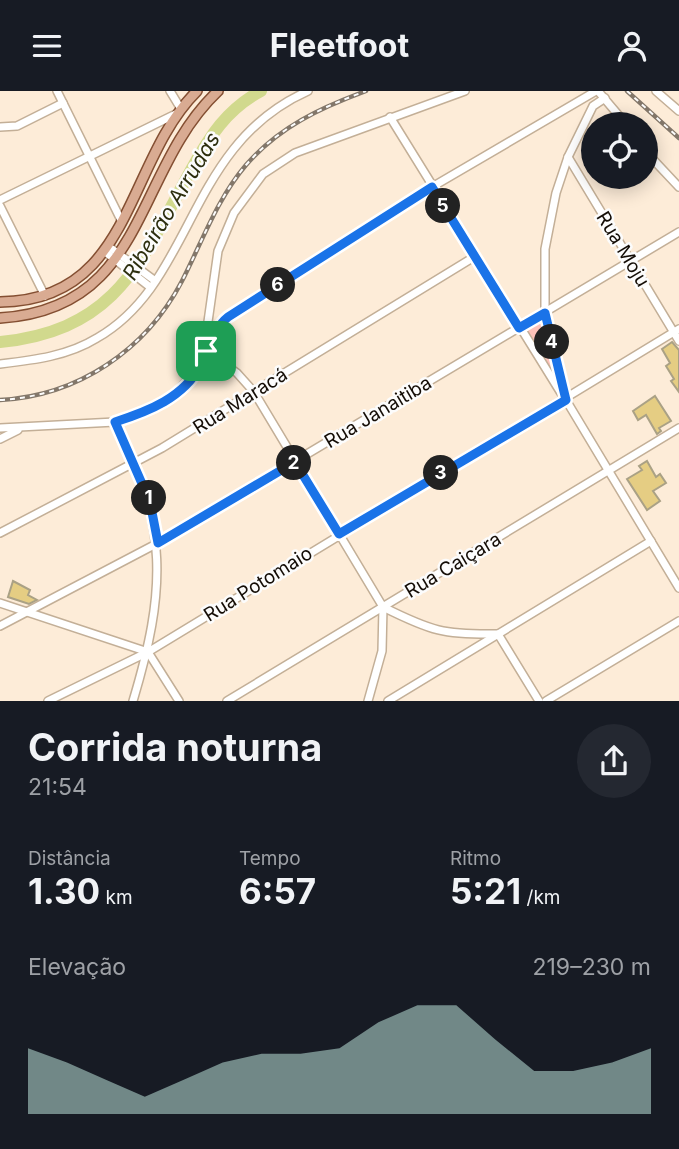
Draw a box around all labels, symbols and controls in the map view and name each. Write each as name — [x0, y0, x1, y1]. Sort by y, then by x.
text: Fleetfoot — [270, 26, 409, 65]
icon: menu — [28, 27, 66, 65]
icon: person — [613, 27, 651, 65]
map controls — [581, 112, 658, 189]
button: locate — [581, 112, 658, 189]
water label: Ribeirão Arrudas — [117, 128, 225, 284]
pin: 5 — [426, 188, 460, 223]
text: 5 — [436, 194, 449, 217]
street label: Rua Moju — [592, 207, 654, 291]
pin: 6 — [260, 267, 296, 303]
text: 6 — [271, 273, 284, 296]
pin — [176, 321, 236, 381]
pin: 4 — [534, 324, 570, 359]
text: 4 — [545, 330, 558, 353]
icon: arrive — [187, 332, 225, 370]
street label: Rua Maracá — [189, 363, 291, 439]
street label: Rua Janaitiba — [320, 371, 436, 453]
pin: 2 — [276, 445, 312, 481]
text: 2 — [288, 451, 299, 474]
pin: 3 — [424, 455, 458, 491]
text: 3 — [434, 461, 447, 484]
pin: 1 — [132, 481, 166, 515]
text: 1 — [144, 486, 153, 509]
street label: Rua Caiçara — [401, 527, 505, 603]
street label: Rua Potomaio — [199, 541, 317, 627]
text: Corrida noturna — [28, 724, 322, 770]
button: share — [577, 724, 651, 798]
text: 21:54 — [28, 773, 87, 801]
text: Distância — [28, 847, 111, 870]
text: Tempo — [239, 847, 301, 870]
text: Ritmo — [450, 847, 501, 870]
text: 1.30 — [28, 870, 100, 912]
text: 6:57 — [239, 870, 316, 912]
text: 5:21 — [450, 870, 521, 912]
text: km — [100, 886, 133, 909]
text: /km — [521, 886, 560, 909]
text: Elevação — [28, 953, 126, 981]
text: 219–230 m — [532, 953, 651, 981]

